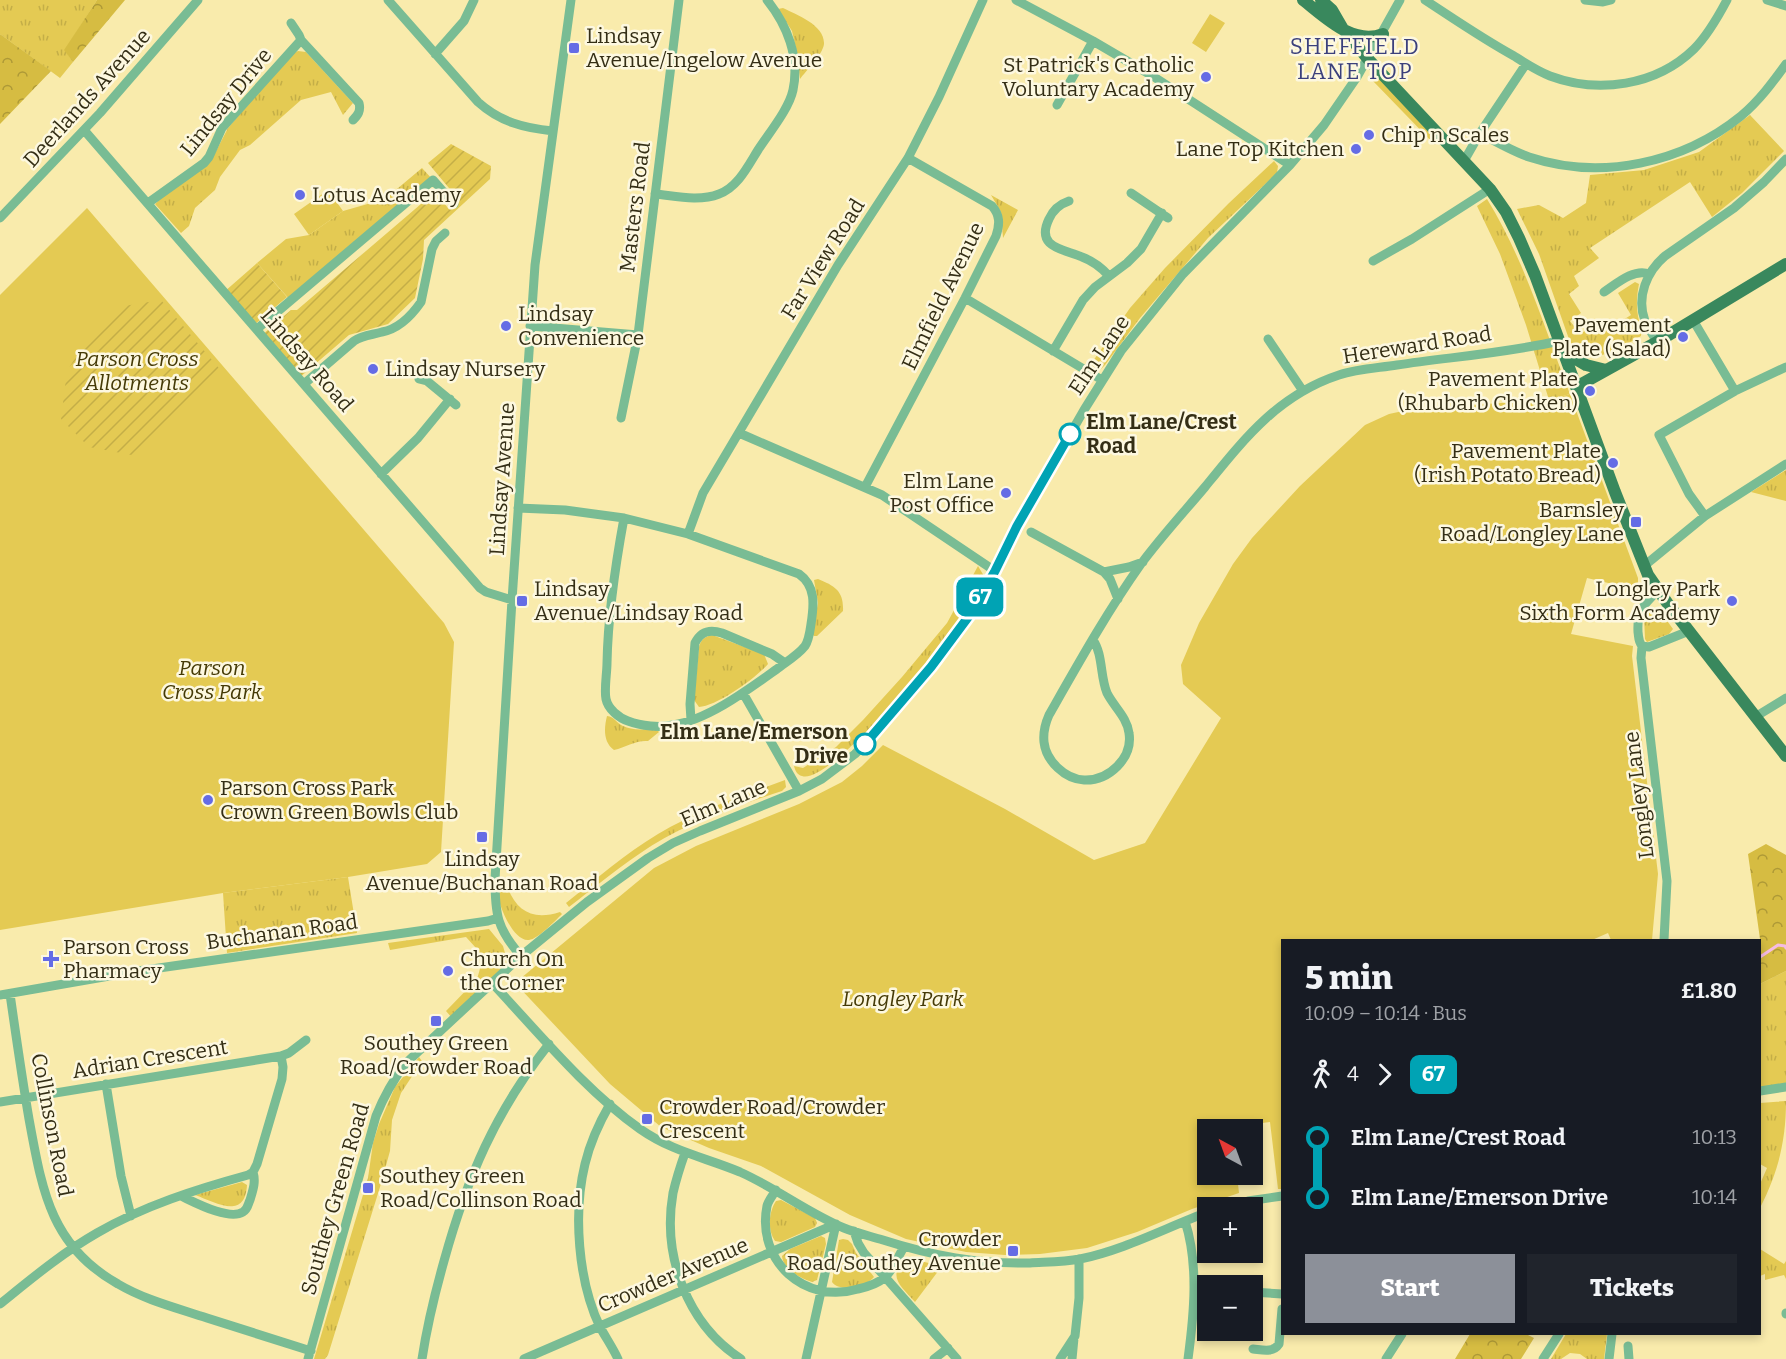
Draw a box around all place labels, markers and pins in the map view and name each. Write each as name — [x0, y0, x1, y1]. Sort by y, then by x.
place label: Lindsay Avenue/Ingelow Avenue — [586, 23, 822, 73]
marker: Lindsay Avenue/Ingelow Avenue — [567, 41, 581, 55]
place label: St Patrick's Catholic Voluntary Academy — [1002, 52, 1195, 102]
marker: St Patrick's Catholic Voluntary Academy — [1199, 70, 1213, 84]
place label: Chip n Scales — [1381, 122, 1509, 148]
marker: Chip n Scales — [1362, 128, 1376, 142]
place label: Lane Top Kitchen — [1176, 136, 1344, 162]
marker: Lane Top Kitchen — [1349, 142, 1363, 156]
place label: Lotus Academy — [312, 182, 462, 208]
marker: Lotus Academy — [293, 188, 307, 202]
place label: Lindsay Convenience — [518, 301, 644, 351]
place label: Pavement Plate (Salad) — [1552, 312, 1671, 362]
marker: Lindsay Convenience — [499, 319, 513, 333]
marker: Pavement Plate (Salad) — [1676, 330, 1690, 344]
place label: Lindsay Nursery — [385, 356, 546, 382]
marker: Lindsay Nursery — [366, 362, 380, 376]
place label: Pavement Plate (Rhubarb Chicken) — [1398, 366, 1578, 416]
marker: Pavement Plate (Rhubarb Chicken) — [1583, 384, 1597, 398]
place label: Elm Lane/Crest Road — [1086, 409, 1238, 459]
marker: Elm Lane/Crest Road — [1059, 423, 1081, 445]
place label: Pavement Plate (Irish Potato Bread) — [1414, 438, 1601, 488]
marker: Pavement Plate (Irish Potato Bread) — [1606, 456, 1620, 470]
place label: Elm Lane Post Office — [889, 468, 994, 518]
marker: Elm Lane Post Office — [999, 486, 1013, 500]
place label: Barnsley Road/Longley Lane — [1440, 497, 1625, 547]
marker: Barnsley Road/Longley Lane — [1629, 515, 1643, 529]
place label: Lindsay Avenue/Lindsay Road — [534, 576, 743, 626]
place label: Longley Park Sixth Form Academy — [1519, 576, 1721, 626]
marker: Lindsay Avenue/Lindsay Road — [515, 594, 529, 608]
marker: Longley Park Sixth Form Academy — [1725, 594, 1739, 608]
place label: Elm Lane/Emerson Drive — [660, 719, 848, 769]
marker: Elm Lane/Emerson Drive — [854, 733, 876, 755]
place label: Parson Cross Park Crown Green Bowls Club — [220, 775, 458, 825]
marker: Parson Cross Park Crown Green Bowls Club — [201, 793, 215, 807]
marker: Lindsay Avenue/Buchanan Road — [475, 830, 489, 844]
place label: Lindsay Avenue/Buchanan Road — [366, 846, 598, 896]
place label: Parson Cross Pharmacy — [63, 934, 189, 984]
place label: Church On the Corner — [460, 946, 564, 996]
marker: Parson Cross Pharmacy — [44, 952, 58, 966]
marker: Church On the Corner — [441, 964, 455, 978]
marker: Southey Green Road/Crowder Road — [429, 1014, 443, 1028]
place label: Southey Green Road/Crowder Road — [340, 1030, 532, 1080]
place label: Crowder Road/Crowder Crescent — [659, 1094, 885, 1144]
marker: Crowder Road/Crowder Crescent — [640, 1112, 654, 1126]
place label: Southey Green Road/Collinson Road — [380, 1163, 582, 1213]
marker: Southey Green Road/Collinson Road — [361, 1181, 375, 1195]
place label: Crowder Road/Southey Avenue — [787, 1226, 1001, 1276]
marker: Crowder Road/Southey Avenue — [1006, 1244, 1020, 1258]

